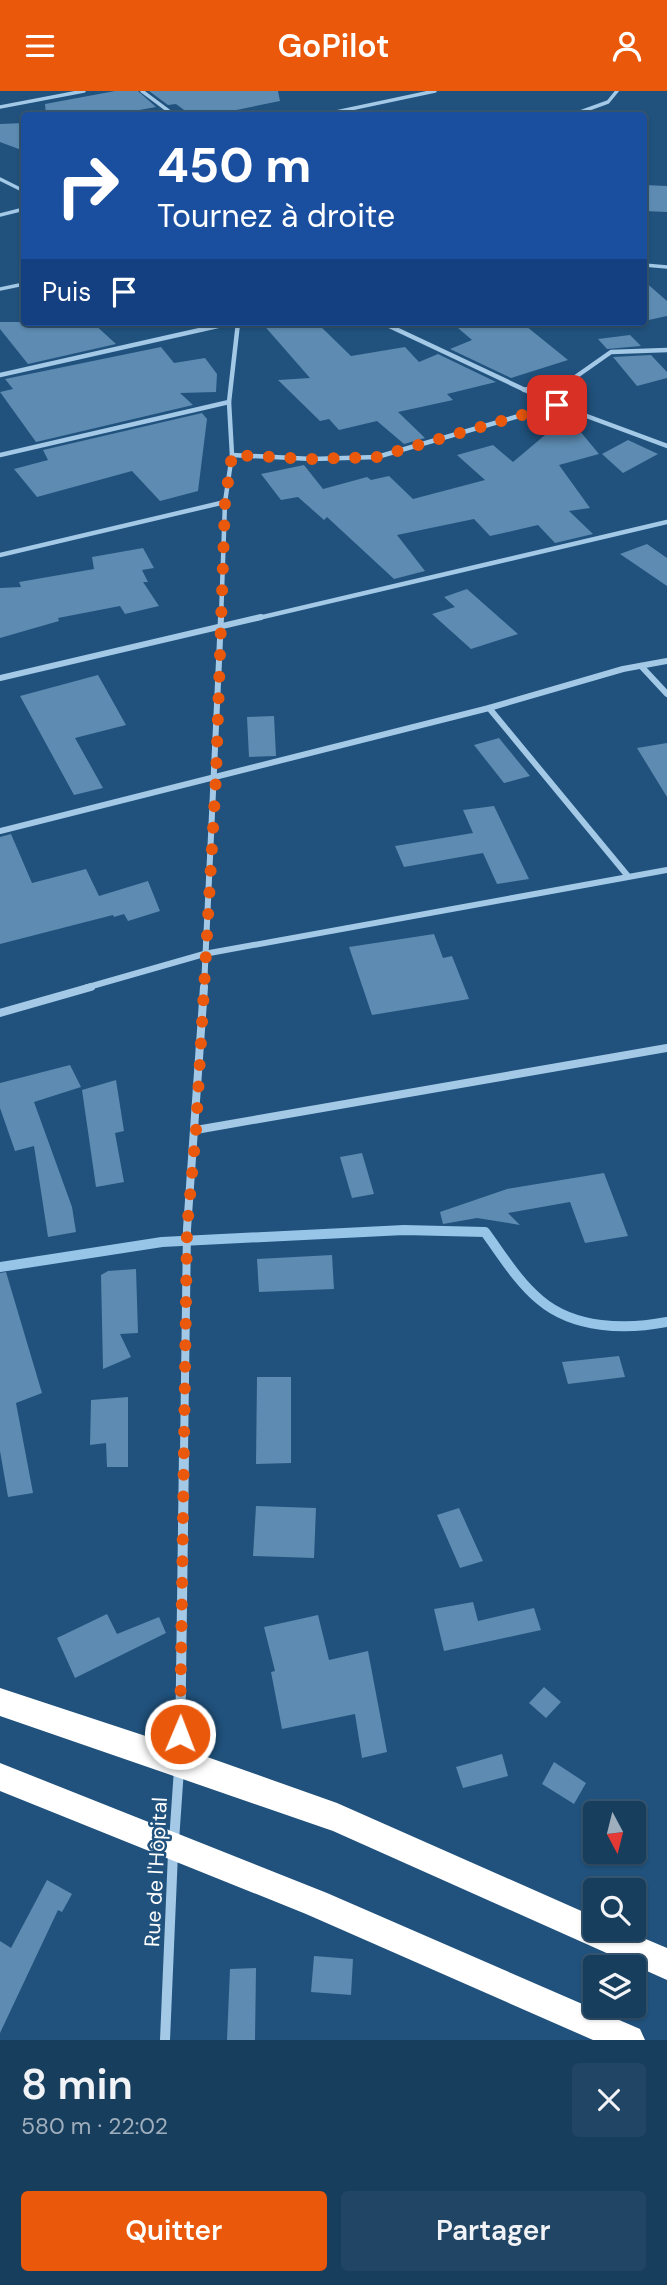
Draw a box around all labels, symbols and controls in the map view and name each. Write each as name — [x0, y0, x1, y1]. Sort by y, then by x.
text: GoPilot — [277, 25, 390, 67]
icon: menu — [21, 27, 59, 65]
icon: person — [608, 27, 646, 65]
text: 450 m — [157, 133, 311, 197]
icon: right — [42, 140, 133, 231]
text: Tournez à droite — [157, 195, 395, 237]
icon: arrive — [105, 273, 143, 311]
text: Puis — [42, 275, 91, 309]
pin — [527, 375, 587, 435]
icon: arrive — [538, 386, 576, 424]
position arrow — [143, 1697, 217, 1771]
street label: Rue de l'Hôpital — [138, 1796, 174, 1948]
north arrow — [583, 1801, 646, 1864]
map controls — [583, 1801, 646, 2018]
button: search — [583, 1878, 646, 1941]
button: layers — [583, 1955, 646, 2018]
text: 8 min — [21, 2057, 133, 2112]
button: close — [572, 2063, 646, 2137]
text: 580 m · 22:02 — [21, 2111, 168, 2141]
button: Quitter — [21, 2191, 327, 2271]
button: Partager — [341, 2191, 646, 2271]

